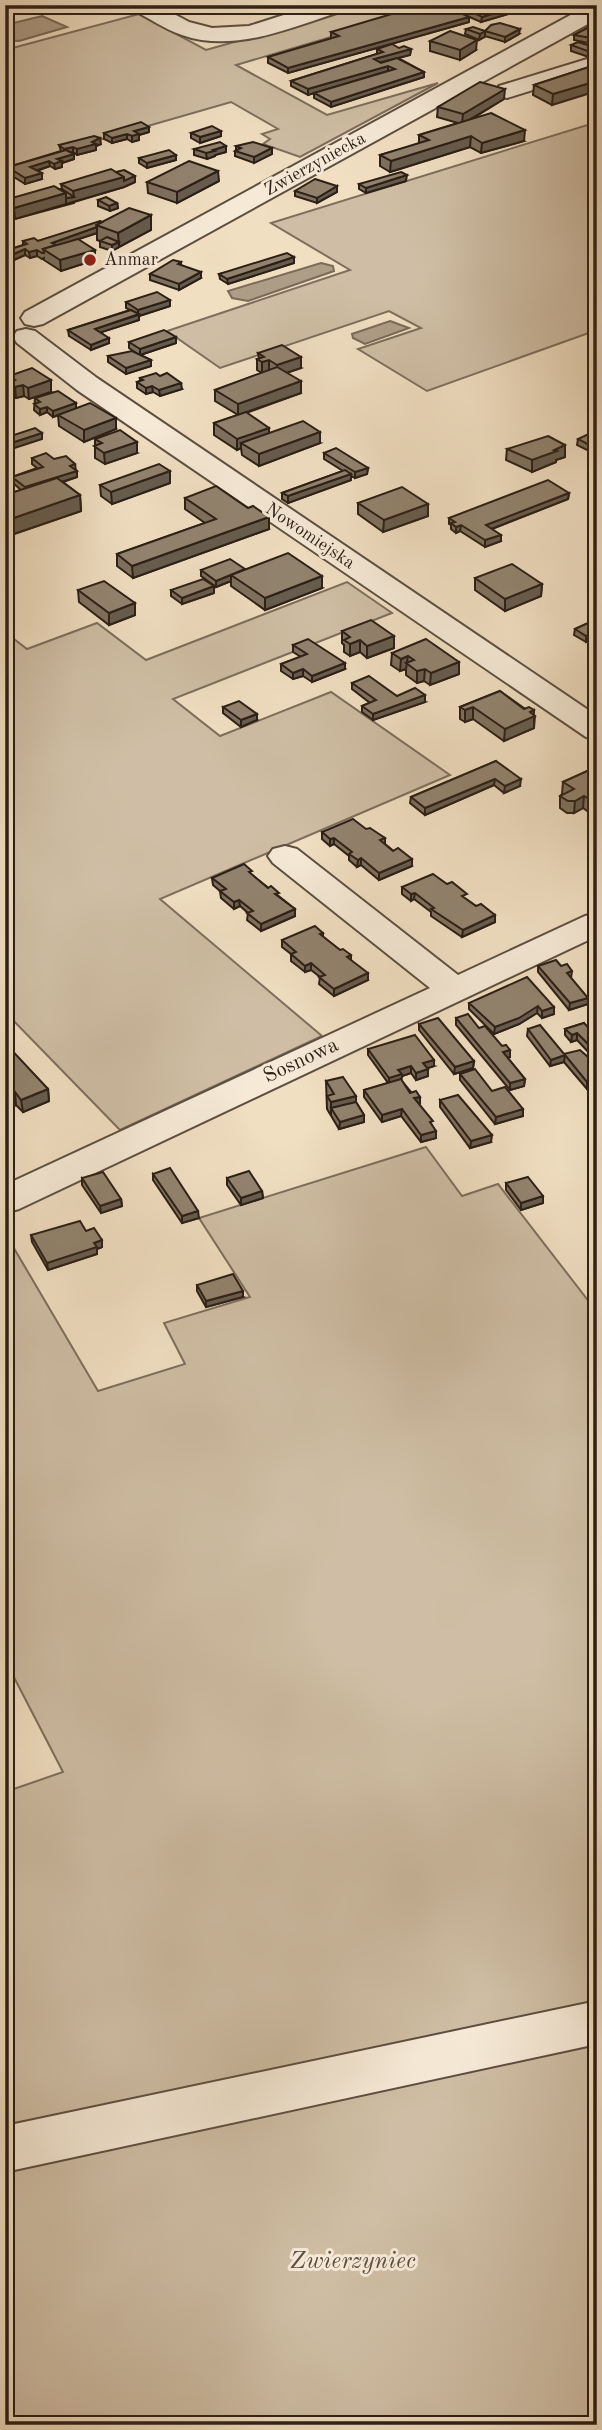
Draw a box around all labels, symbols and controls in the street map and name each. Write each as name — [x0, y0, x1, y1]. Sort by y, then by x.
street label: Zwierzyniecka — [261, 129, 369, 199]
place label: Anmar — [104, 251, 159, 269]
marker: Anmar — [82, 252, 98, 268]
street label: Nowomiejska — [262, 500, 358, 573]
street label: Sosnowa — [260, 1035, 342, 1087]
park label: Zwierzyniec — [290, 2250, 416, 2274]

